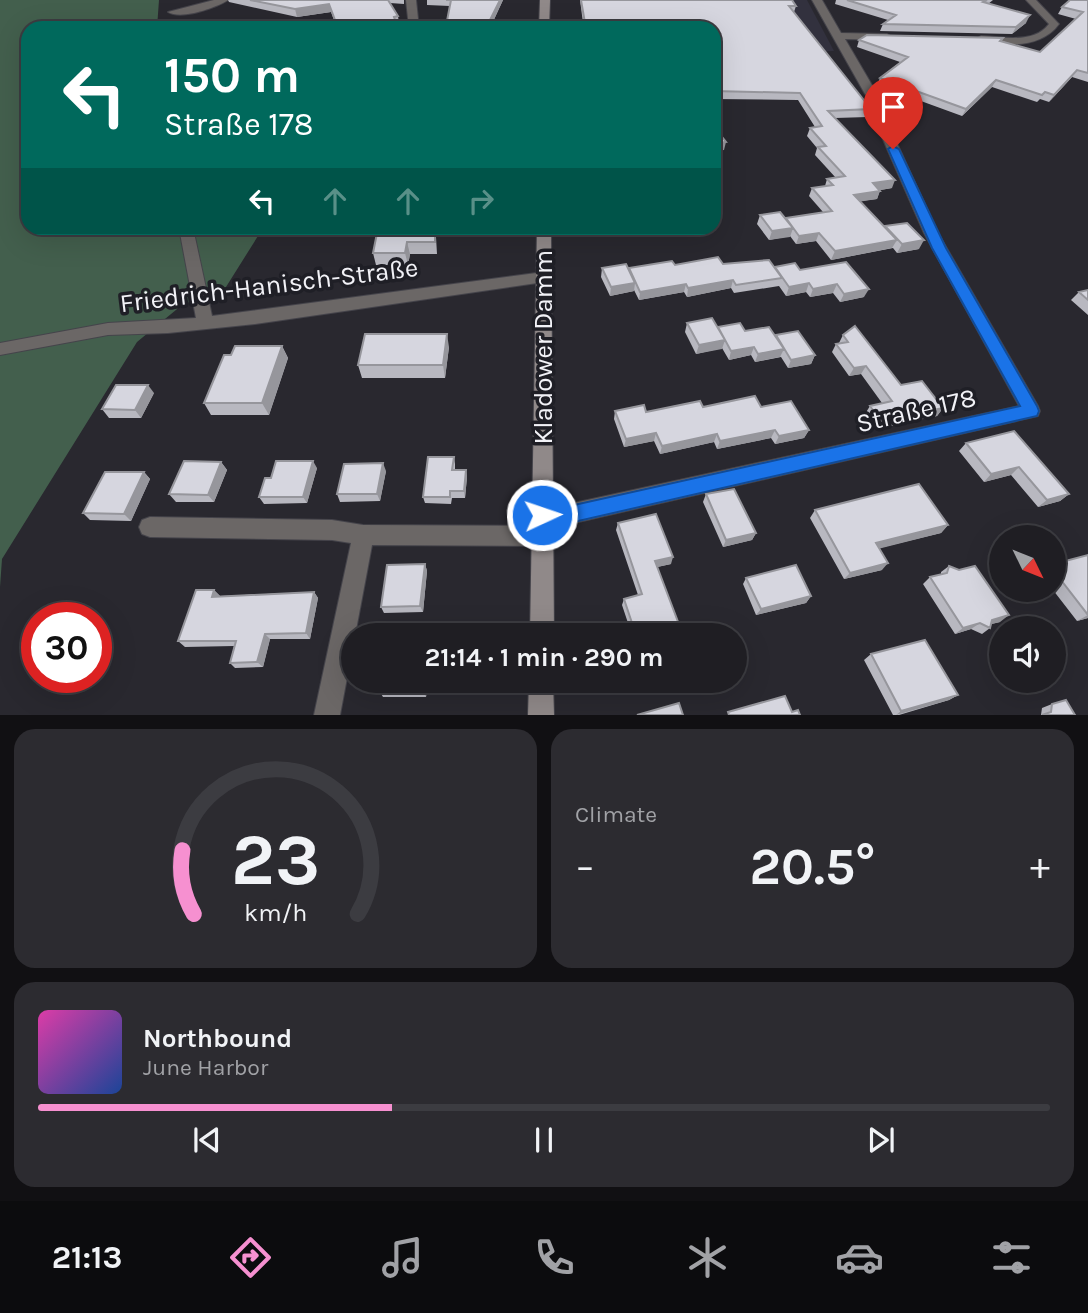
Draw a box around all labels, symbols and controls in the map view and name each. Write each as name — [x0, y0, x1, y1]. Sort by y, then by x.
text: 150 m — [164, 47, 300, 104]
icon: left — [49, 49, 140, 140]
pin — [863, 77, 923, 149]
icon: arrive — [874, 88, 912, 126]
text: Straße 178 — [164, 106, 314, 143]
icon: left — [243, 182, 281, 220]
icon: ahead — [316, 182, 354, 220]
icon: ahead — [389, 182, 427, 220]
icon: right — [462, 182, 500, 220]
street label: Kladower Damm — [528, 250, 559, 444]
street label: Friedrich-Hanisch-Straße — [118, 252, 420, 319]
street label: Straße 178 — [853, 382, 979, 439]
position arrow — [505, 478, 579, 552]
north arrow — [989, 525, 1066, 602]
map controls — [989, 525, 1066, 693]
speed limit sign: 30 — [21, 602, 112, 693]
button: sound — [989, 616, 1066, 693]
text: 21:14 · 1 min · 290 m — [425, 642, 663, 673]
text: Climate — [575, 801, 657, 828]
text: 23 — [231, 818, 320, 903]
text: 20.5° — [750, 836, 876, 897]
text: − — [575, 844, 595, 889]
text: + — [1030, 844, 1050, 889]
text: km/h — [244, 898, 307, 927]
text: Northbound — [143, 1023, 292, 1054]
text: June Harbor — [143, 1054, 268, 1081]
icon: previous — [188, 1121, 226, 1159]
icon: pause — [525, 1121, 563, 1159]
icon: next — [862, 1121, 900, 1159]
icon: directions — [226, 1233, 275, 1282]
icon: music — [378, 1233, 427, 1282]
icon: phone — [530, 1233, 579, 1282]
icon: climate — [683, 1233, 732, 1282]
icon: car — [835, 1233, 884, 1282]
icon: filters — [987, 1233, 1036, 1282]
text: 21:13 — [52, 1239, 122, 1276]

